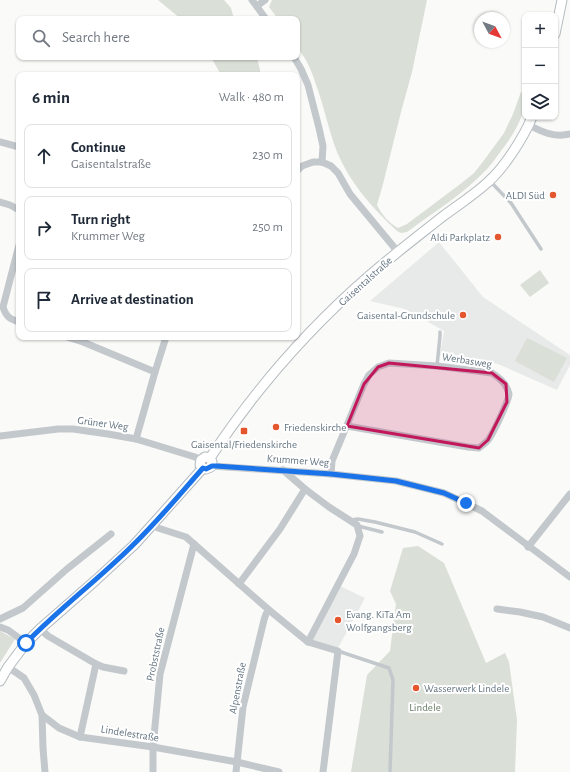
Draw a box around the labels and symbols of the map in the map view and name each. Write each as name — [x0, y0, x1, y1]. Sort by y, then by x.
north arrow — [474, 12, 510, 48]
place label: ALDI Süd — [506, 190, 545, 201]
marker: ALDI Süd — [548, 190, 558, 200]
place label: Aldi Parkplatz — [430, 232, 490, 243]
marker: Aldi Parkplatz — [493, 232, 503, 242]
street label: Gaisentalstraße — [337, 255, 394, 308]
place label: Gaisental-Grundschule — [357, 310, 455, 321]
marker: Gaisental-Grundschule — [458, 310, 468, 320]
street label: Werbasweg — [441, 351, 493, 370]
street label: Grüner Weg — [77, 414, 130, 433]
marker: Friedenskirche — [271, 422, 281, 432]
place label: Friedenskirche — [284, 422, 346, 433]
marker: Gaisental/Friedenskirche — [239, 426, 249, 436]
place label: Gaisental/Friedenskirche — [191, 439, 297, 450]
street label: Krummer Weg — [266, 453, 330, 468]
route end — [457, 494, 475, 512]
place label: Evang. KiTa Am Wolfgangsberg — [346, 609, 412, 633]
marker: Evang. KiTa Am Wolfgangsberg — [333, 615, 343, 625]
street label: Probststraße — [144, 626, 167, 682]
route start — [17, 634, 35, 652]
street label: Alpenstraße — [227, 661, 248, 715]
marker: Wasserwerk Lindele — [411, 683, 421, 693]
place label: Wasserwerk Lindele — [424, 683, 509, 694]
park label: Lindele — [409, 702, 441, 713]
street label: Lindelestraße — [100, 723, 160, 744]

